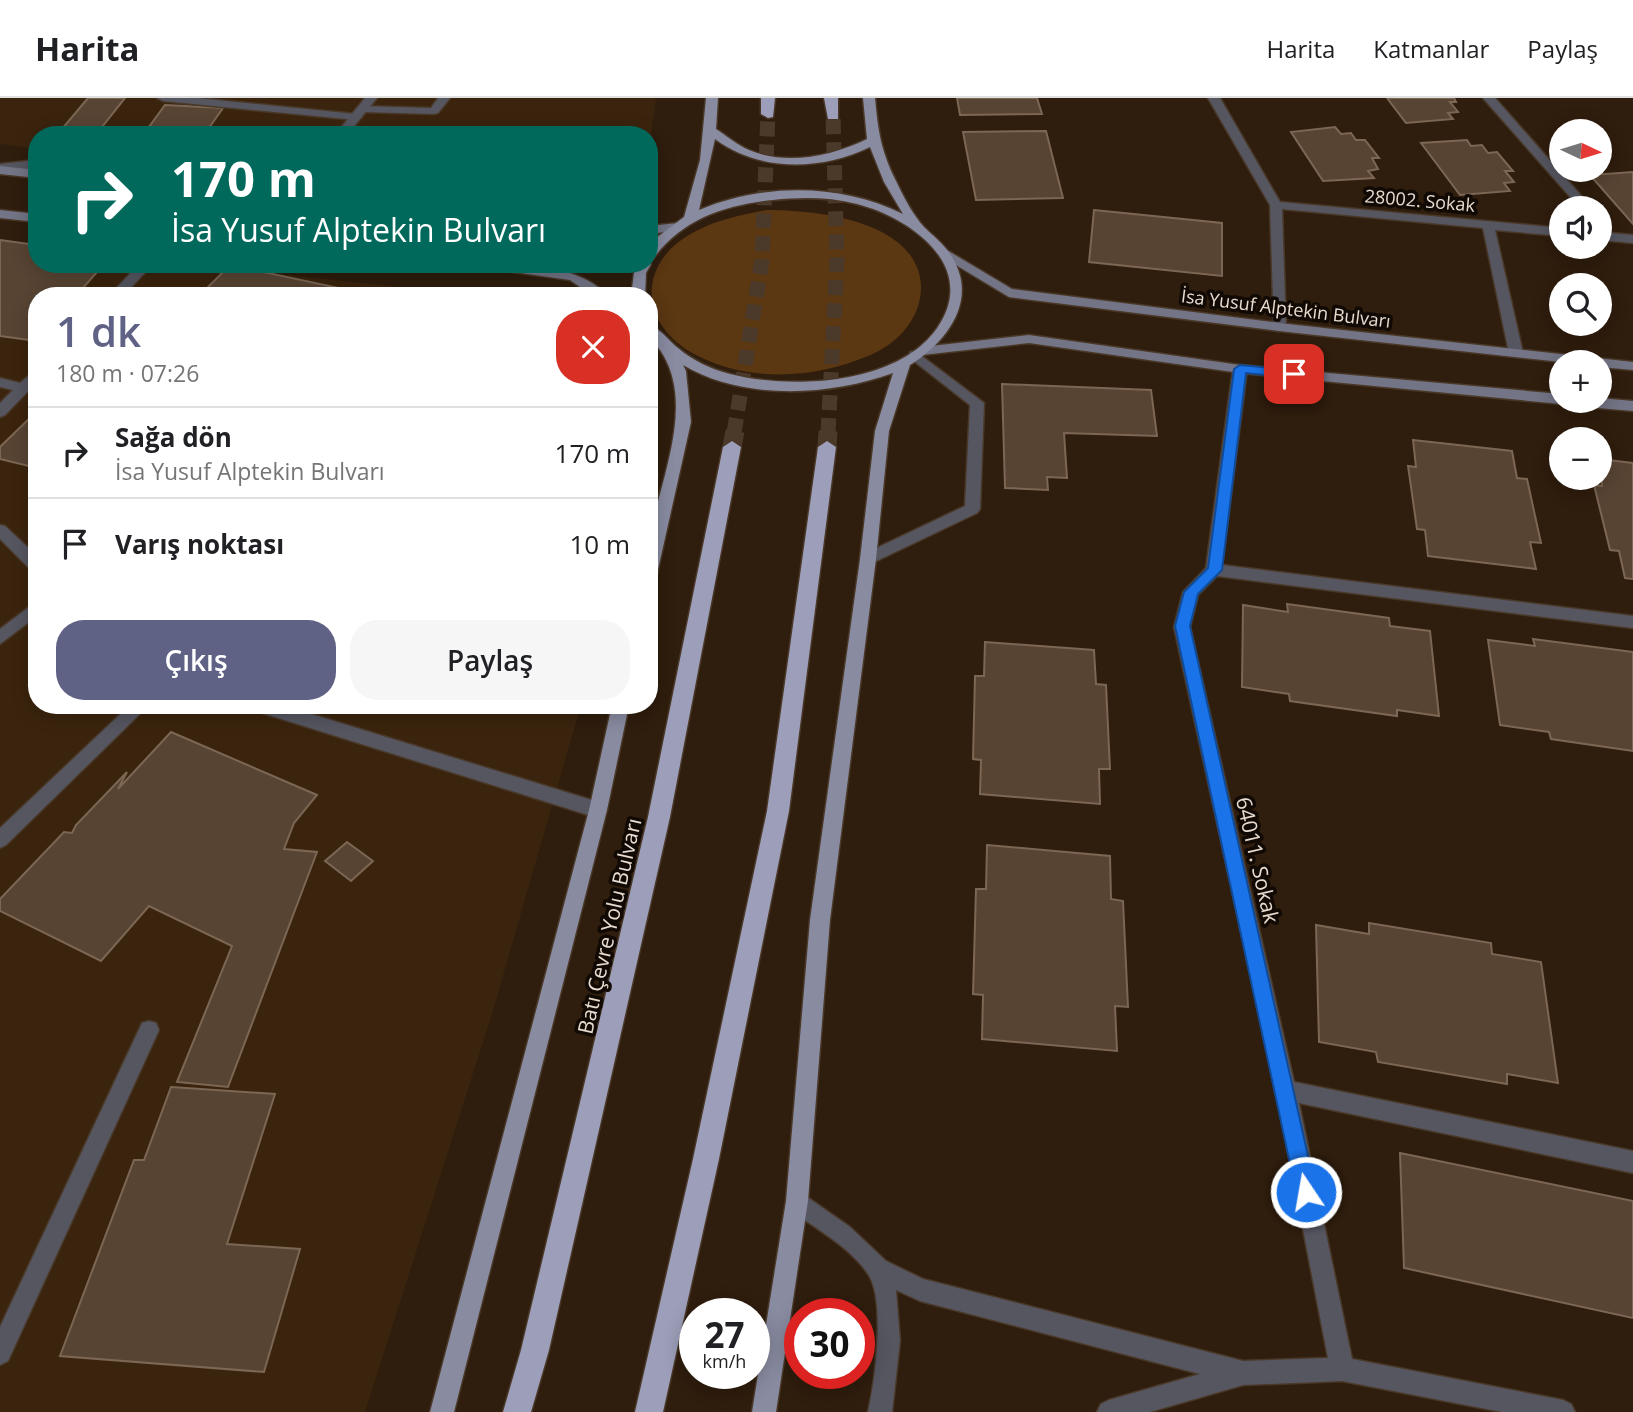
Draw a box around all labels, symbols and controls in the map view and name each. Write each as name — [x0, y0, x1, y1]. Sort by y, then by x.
text: Harita — [35, 26, 140, 71]
text: Harita — [1267, 32, 1335, 65]
text: Katmanlar — [1373, 32, 1489, 65]
text: Paylaş — [1527, 32, 1598, 65]
north arrow — [1549, 119, 1612, 182]
map controls — [1549, 119, 1612, 490]
text: 170 m — [171, 145, 316, 211]
icon: right — [56, 154, 147, 245]
street label: 28002. Sokak — [1364, 183, 1477, 217]
button: sound — [1549, 196, 1612, 259]
text: İsa Yusuf Alptekin Bulvarı — [171, 208, 546, 251]
button: search — [1549, 273, 1612, 336]
street label: İsa Yusuf Alptekin Bulvarı — [1180, 283, 1392, 333]
text: 1 dk — [56, 302, 141, 359]
button: close — [556, 310, 630, 384]
pin — [1264, 344, 1324, 404]
button: + — [1549, 350, 1612, 413]
icon: arrive — [1275, 355, 1313, 393]
text: 180 m · 07:26 — [56, 357, 199, 389]
text: Sağa dön — [115, 419, 232, 455]
button: − — [1549, 427, 1612, 490]
icon: right — [56, 434, 94, 472]
text: 170 m — [555, 435, 630, 471]
text: İsa Yusuf Alptekin Bulvarı — [115, 455, 385, 487]
icon: arrive — [56, 525, 94, 563]
text: Varış noktası — [115, 526, 284, 562]
text: 10 m — [569, 526, 630, 562]
button: Çıkış — [56, 620, 336, 700]
button: Paylaş — [350, 620, 630, 700]
street label: 64011. Sokak — [1230, 794, 1286, 926]
street label: Batı Çevre Yolu Bulvarı — [571, 815, 647, 1037]
position arrow — [1269, 1155, 1343, 1229]
speed limit sign: 30 — [784, 1298, 875, 1389]
text: 27 — [704, 1311, 745, 1358]
text: km/h — [703, 1349, 746, 1373]

